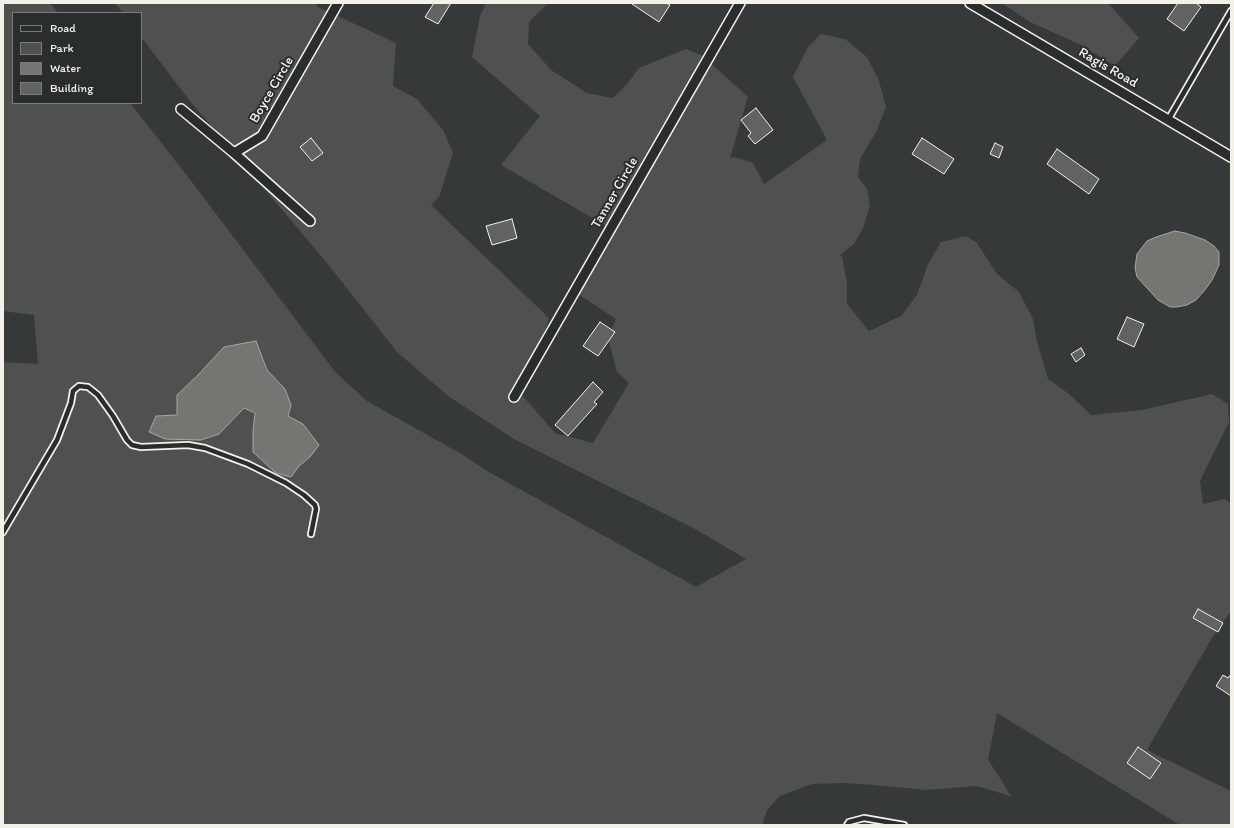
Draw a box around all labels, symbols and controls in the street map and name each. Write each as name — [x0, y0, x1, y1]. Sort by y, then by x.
legend — [12, 12, 142, 104]
text: Road — [50, 21, 76, 35]
text: Park — [50, 41, 74, 55]
street label: Ragis Road — [1075, 44, 1141, 92]
street label: Boyce Circle — [246, 54, 298, 126]
text: Water — [50, 61, 81, 75]
text: Building — [50, 81, 93, 95]
street label: Tanner Circle — [588, 154, 642, 232]

